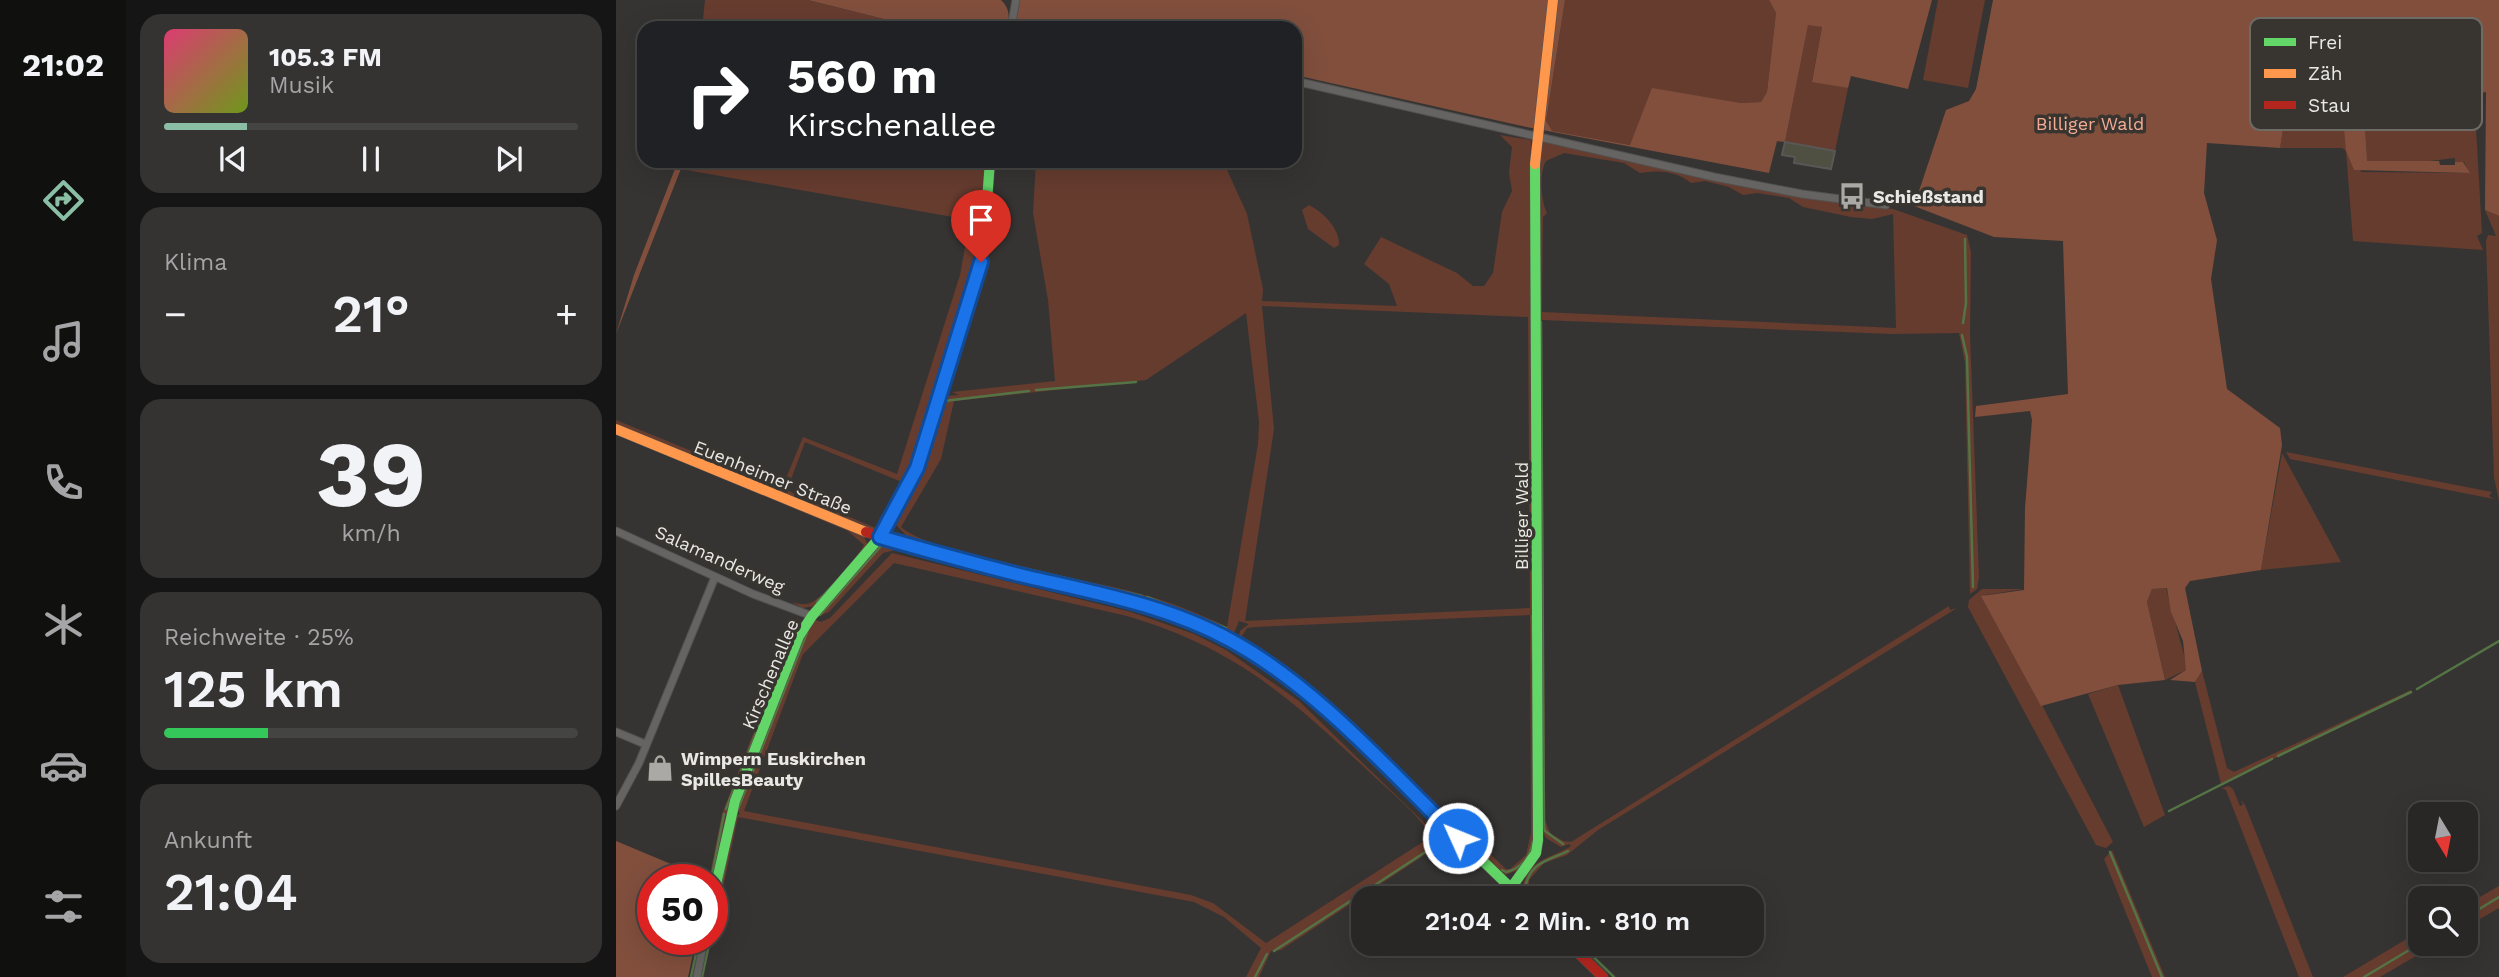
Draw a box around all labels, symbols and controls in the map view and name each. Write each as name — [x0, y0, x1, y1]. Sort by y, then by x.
legend — [2250, 18, 2482, 130]
text: Frei — [2308, 31, 2342, 54]
text: 105.3 FM — [269, 42, 382, 72]
text: 21:02 — [22, 46, 104, 84]
text: 560 m — [787, 47, 937, 105]
icon: right — [672, 49, 763, 140]
text: Zäh — [2308, 62, 2343, 85]
text: Musik — [269, 72, 334, 99]
text: Stau — [2308, 94, 2351, 117]
text: Kirschenallee — [787, 106, 996, 144]
park label: Billiger Wald — [2036, 113, 2144, 134]
icon: previous — [214, 140, 252, 178]
icon: pause — [352, 140, 390, 178]
icon: next — [490, 140, 528, 178]
icon: directions — [39, 176, 88, 225]
bus stop icon: Schießstand — [1837, 181, 1867, 211]
place label: Schießstand — [1873, 186, 1984, 207]
pin — [951, 190, 1011, 262]
icon: arrive — [962, 201, 1000, 239]
text: Klima — [164, 249, 227, 276]
text: 21° — [332, 284, 410, 345]
text: − — [164, 292, 187, 336]
text: + — [555, 292, 578, 336]
icon: music — [39, 317, 88, 366]
text: 39 — [316, 421, 426, 528]
street label: Euenheimer Straße — [691, 436, 855, 518]
icon: phone — [39, 458, 88, 507]
street label: Billiger Wald — [1511, 462, 1532, 570]
text: km/h — [341, 520, 401, 547]
street label: Salamanderweg — [652, 521, 788, 597]
icon: climate — [39, 600, 88, 649]
street label: Kirschenallee — [737, 616, 803, 732]
text: Reichweite · 25% — [164, 624, 354, 651]
text: 125 km — [164, 659, 343, 720]
icon: car — [39, 741, 88, 790]
place label: Wimpern Euskirchen SpillesBeauty — [681, 748, 866, 790]
shop icon: Wimpern Euskirchen SpillesBeauty — [645, 753, 675, 783]
position arrow — [1421, 801, 1495, 875]
north arrow — [2408, 802, 2478, 872]
map controls — [2408, 802, 2478, 956]
text: Ankunft — [164, 827, 252, 854]
text: 21:04 — [164, 862, 298, 923]
speed limit sign: 50 — [637, 864, 728, 955]
icon: filters — [39, 882, 88, 931]
button: search — [2408, 886, 2478, 956]
text: 21:04 · 2 Min. · 810 m — [1425, 906, 1690, 936]

